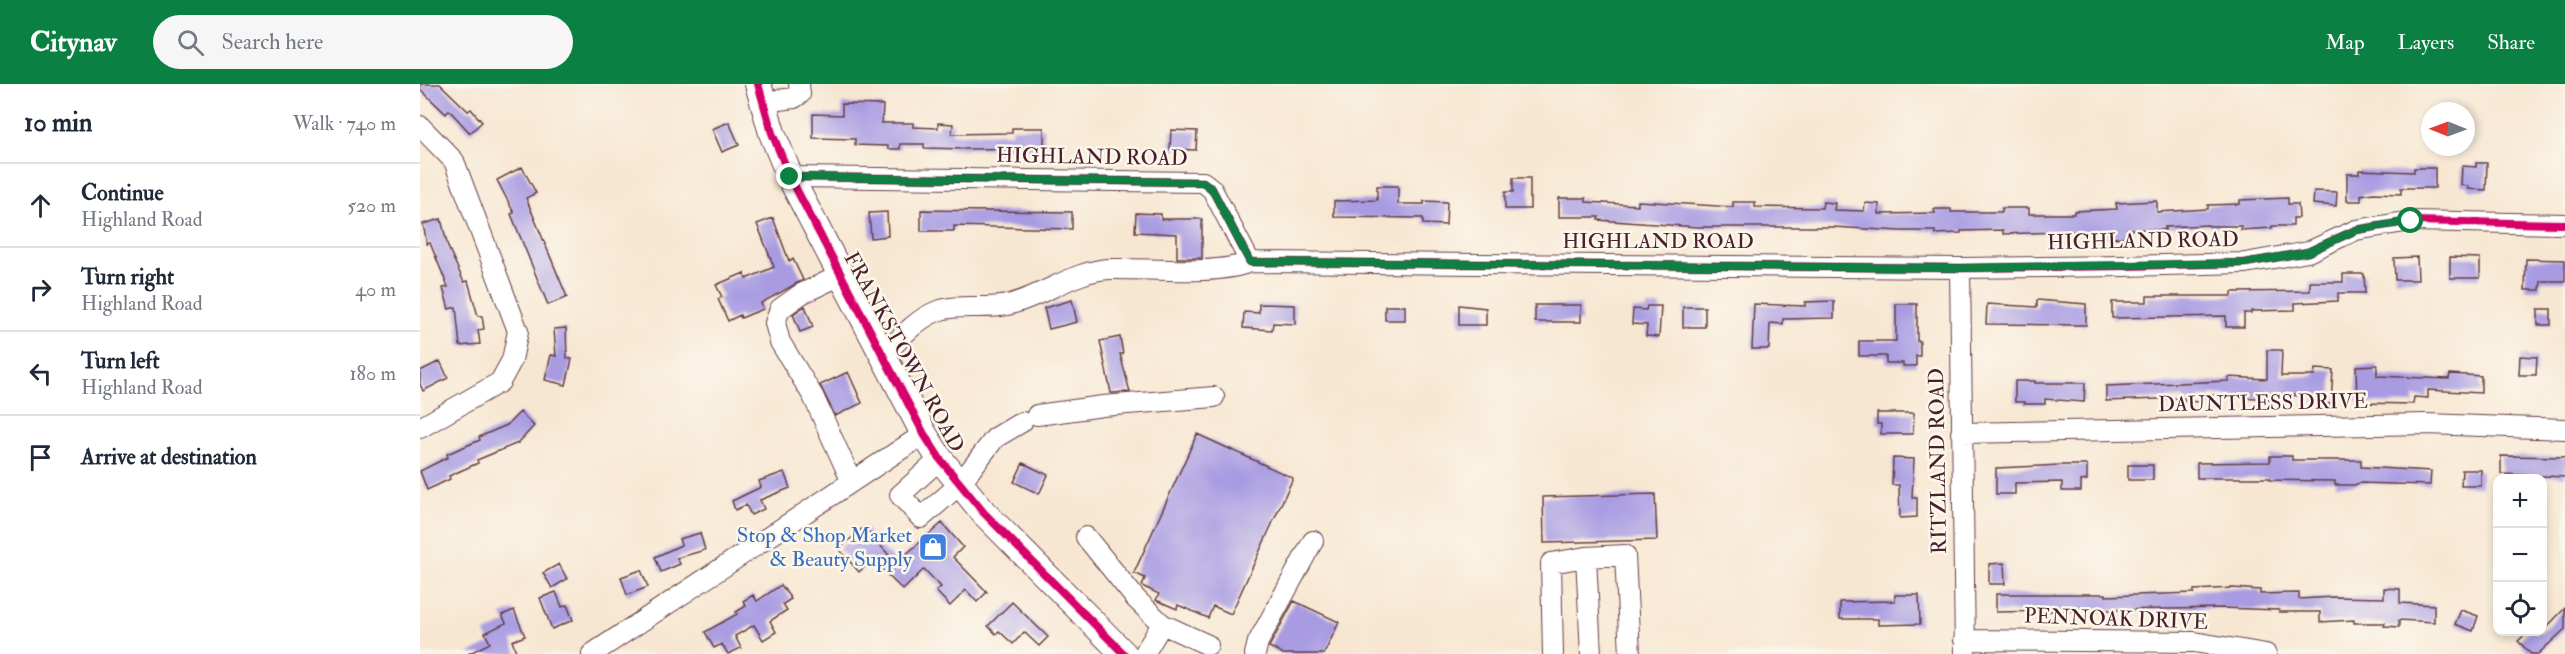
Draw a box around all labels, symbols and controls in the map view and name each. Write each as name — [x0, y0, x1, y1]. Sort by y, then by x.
search box — [153, 15, 573, 69]
text: Citynav — [30, 25, 117, 60]
icon: search — [174, 26, 207, 59]
text: Search here — [222, 28, 323, 56]
text: Map — [2325, 29, 2365, 56]
text: Layers — [2398, 29, 2454, 56]
text: Share — [2487, 29, 2535, 56]
north arrow — [2421, 102, 2475, 156]
text: 10 min — [24, 107, 92, 139]
text: Walk · 740 m — [293, 111, 396, 136]
street label: HIGHLAND ROAD — [996, 142, 1188, 172]
route end — [776, 163, 802, 189]
text: Continue — [81, 179, 164, 207]
icon: ahead — [24, 189, 57, 222]
text: 520 m — [347, 193, 396, 218]
text: Highland Road — [81, 207, 203, 232]
route start — [2397, 207, 2423, 233]
street label: HIGHLAND ROAD — [2047, 226, 2239, 256]
street label: HIGHLAND ROAD — [1562, 228, 1754, 255]
street label: FRANKSTOWN ROAD — [838, 247, 970, 457]
text: Turn right — [81, 263, 174, 291]
icon: right — [24, 273, 57, 306]
text: 40 m — [355, 277, 396, 302]
text: Highland Road — [81, 291, 203, 316]
text: Turn left — [81, 347, 160, 375]
icon: left — [24, 357, 57, 390]
text: 180 m — [349, 361, 396, 386]
street label: RITZLAND ROAD — [1923, 368, 1953, 554]
text: Highland Road — [81, 375, 203, 400]
street label: DAUNTLESS DRIVE — [2158, 388, 2368, 418]
icon: arrive — [24, 441, 57, 474]
text: Arrive at destination — [81, 443, 257, 471]
map controls — [2493, 474, 2547, 636]
button: + — [2493, 474, 2547, 528]
place label: Stop & Shop Market & Beauty Supply — [737, 522, 913, 573]
button: − — [2493, 528, 2547, 582]
shop icon: Stop & Shop Market & Beauty Supply — [917, 531, 949, 563]
button: locate — [2493, 582, 2547, 636]
street label: PENNOAK DRIVE — [2023, 602, 2209, 636]

